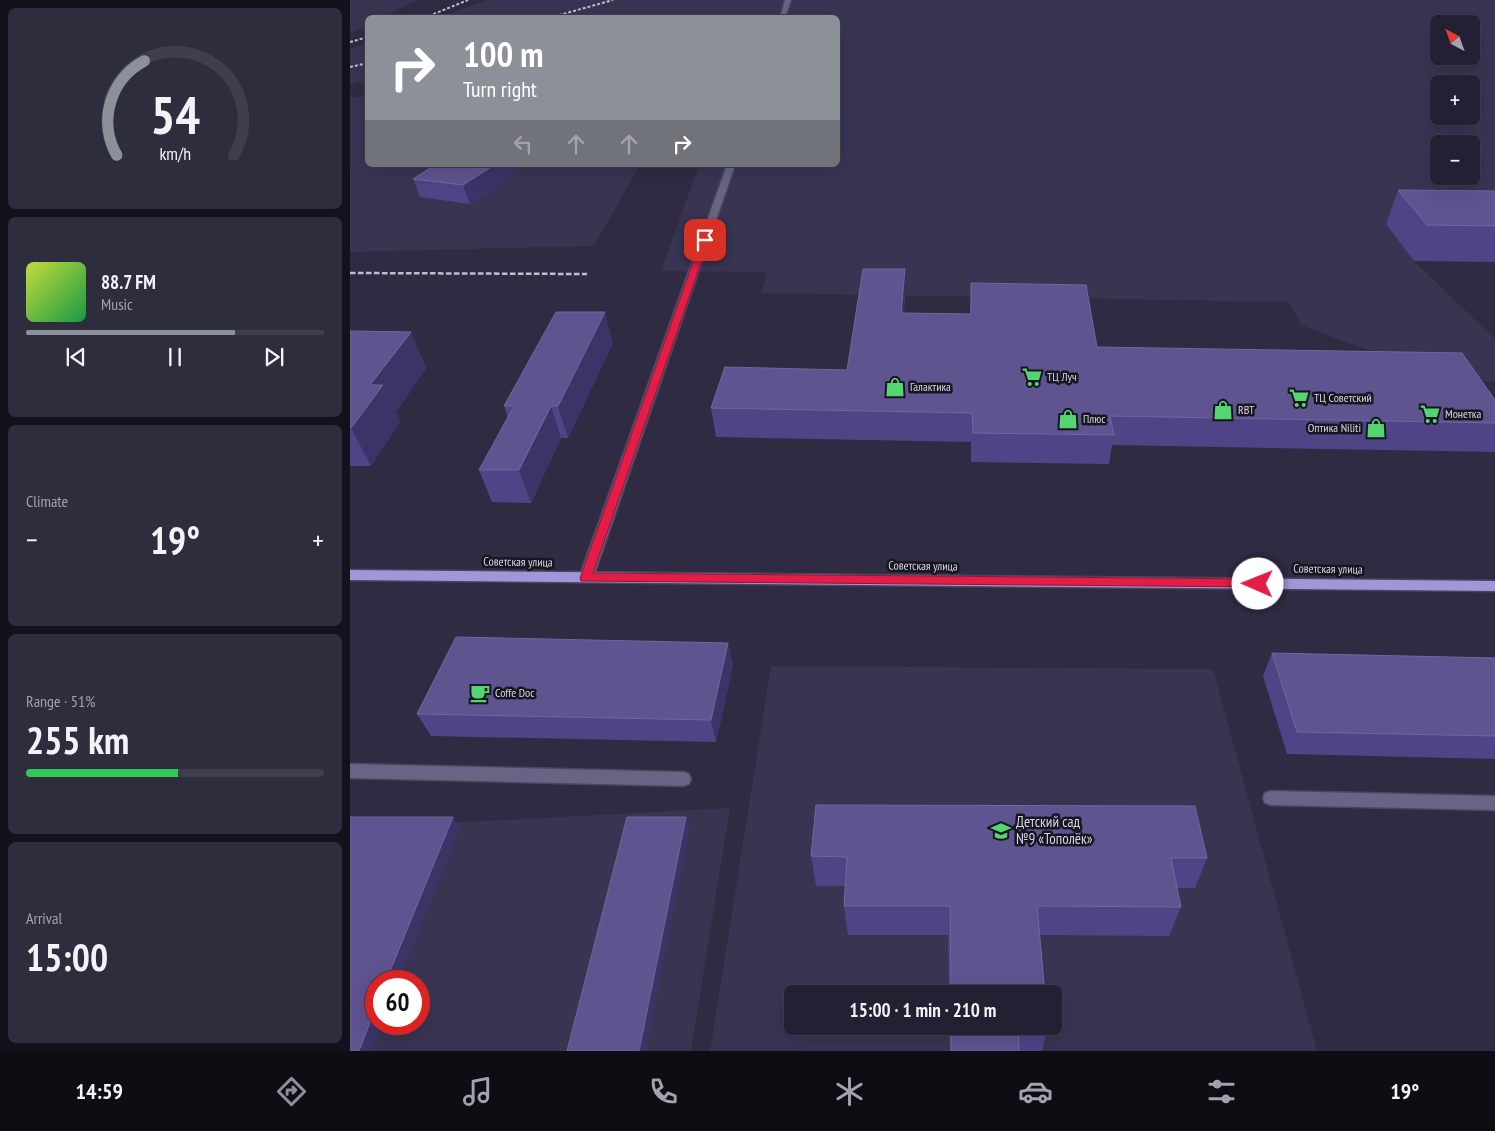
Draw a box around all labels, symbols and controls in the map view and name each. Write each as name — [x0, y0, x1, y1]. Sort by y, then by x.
north arrow — [1430, 15, 1480, 65]
map controls — [1430, 15, 1480, 185]
text: 100 m — [463, 31, 544, 77]
icon: right — [380, 35, 445, 100]
text: Turn right — [463, 75, 537, 103]
button: + — [1430, 75, 1480, 125]
text: 54 — [150, 81, 200, 148]
icon: left — [509, 130, 537, 158]
icon: ahead — [562, 130, 590, 158]
icon: ahead — [615, 130, 643, 158]
icon: right — [668, 130, 696, 158]
button: − — [1430, 135, 1480, 185]
text: km/h — [159, 142, 191, 165]
pin — [684, 219, 726, 261]
icon: arrive — [691, 226, 719, 254]
text: 88.7 FM — [101, 270, 156, 294]
text: Music — [101, 294, 133, 314]
icon: previous — [62, 343, 90, 371]
icon: pause — [161, 343, 189, 371]
icon: next — [260, 343, 288, 371]
supermarket icon: ТЦ Луч — [1021, 366, 1043, 388]
place label: ТЦ Луч — [1047, 369, 1077, 384]
shop icon: Галактика — [884, 376, 906, 398]
place label: Галактика — [910, 379, 951, 394]
supermarket icon: ТЦ Советский — [1288, 387, 1310, 409]
place label: ТЦ Советский — [1314, 390, 1372, 405]
shop icon: RBT — [1212, 399, 1234, 421]
place label: RBT — [1238, 402, 1255, 417]
supermarket icon: Монетка — [1419, 403, 1441, 425]
place label: Монетка — [1445, 406, 1481, 421]
shop icon: Плюс — [1057, 408, 1079, 430]
place label: Плюс — [1083, 411, 1106, 426]
shop icon: Оптика Niliti — [1365, 417, 1387, 439]
place label: Оптика Niliti — [1308, 420, 1361, 435]
text: Climate — [26, 491, 68, 511]
text: 19° — [150, 515, 200, 564]
text: − — [26, 521, 38, 558]
text: + — [312, 521, 324, 558]
street label: Советская улица — [483, 553, 553, 570]
street label: Советская улица — [888, 557, 958, 574]
position arrow — [1231, 557, 1283, 609]
street label: Советская улица — [1293, 560, 1363, 577]
cafe icon: Coffe Doc — [469, 682, 491, 704]
place label: Coffe Doc — [495, 685, 535, 700]
text: Range · 51% — [26, 691, 95, 711]
text: 255 km — [26, 715, 129, 764]
place label: Детский сад №9 «Тополёк» — [1016, 812, 1093, 848]
school or university icon: Детский сад №9 «Тополёк» — [990, 820, 1012, 842]
text: Arrival — [26, 908, 62, 928]
text: 15:00 — [26, 932, 108, 981]
speed limit sign: 60 — [365, 970, 430, 1035]
text: 15:00 · 1 min · 210 m — [850, 998, 996, 1022]
icon: directions — [274, 1074, 309, 1109]
icon: music — [460, 1074, 495, 1109]
icon: phone — [646, 1074, 681, 1109]
icon: climate — [832, 1074, 867, 1109]
icon: car — [1018, 1074, 1053, 1109]
icon: filters — [1204, 1074, 1239, 1109]
text: 14:59 — [76, 1077, 123, 1105]
text: 19° — [1390, 1077, 1419, 1105]

